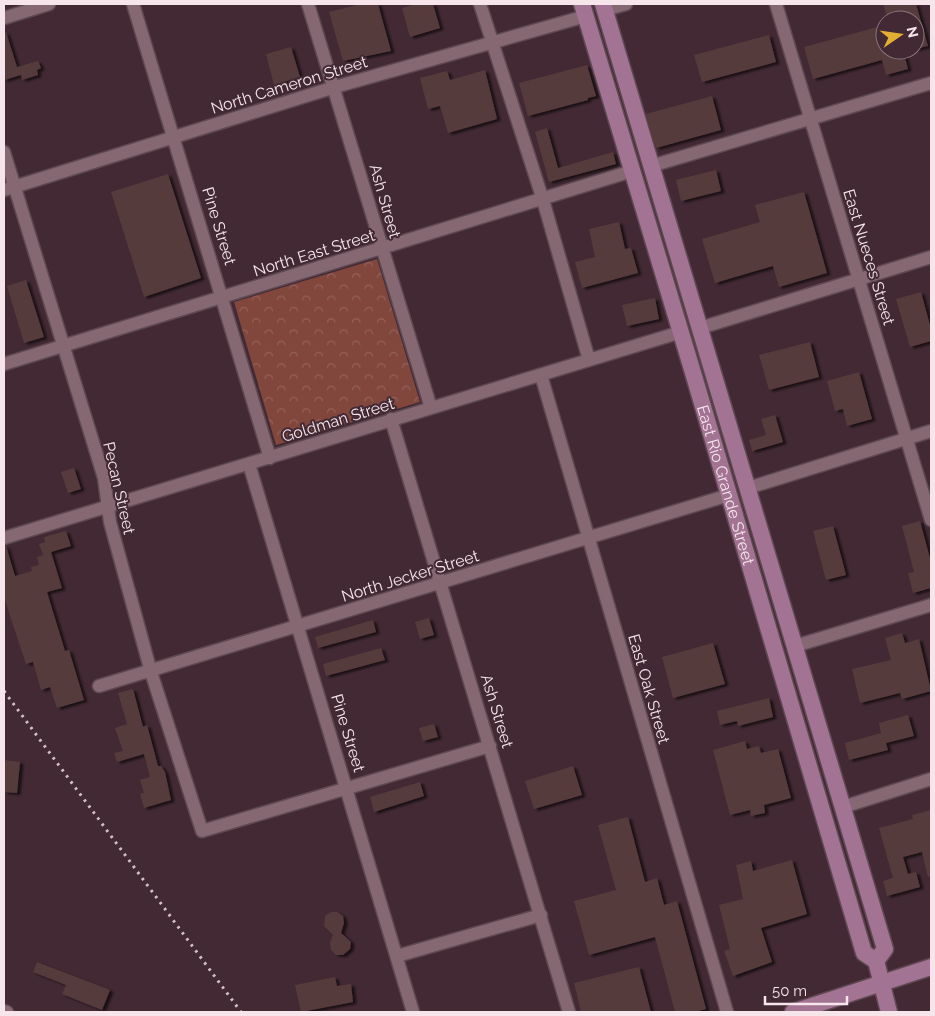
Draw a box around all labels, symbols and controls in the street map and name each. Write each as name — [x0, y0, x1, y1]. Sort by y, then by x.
north arrow — [875, 10, 925, 60]
text: N — [904, 25, 922, 39]
street label: North Cameron Street — [208, 52, 370, 118]
street label: Ash Street — [365, 162, 405, 241]
street label: Pine Street — [198, 185, 240, 268]
street label: East Nueces Street — [839, 187, 899, 328]
street label: North East Street — [251, 225, 378, 281]
street label: Goldman Street — [280, 394, 397, 446]
street label: East Rio Grande Street — [693, 403, 759, 568]
street label: Pecan Street — [99, 440, 139, 537]
street label: North Jecker Street — [339, 546, 482, 606]
street label: East Oak Street — [624, 632, 674, 747]
street label: Ash Street — [477, 672, 517, 751]
street label: Pine Street — [327, 692, 369, 775]
scale bar — [765, 974, 848, 1006]
text: 50 m — [772, 982, 807, 1000]

